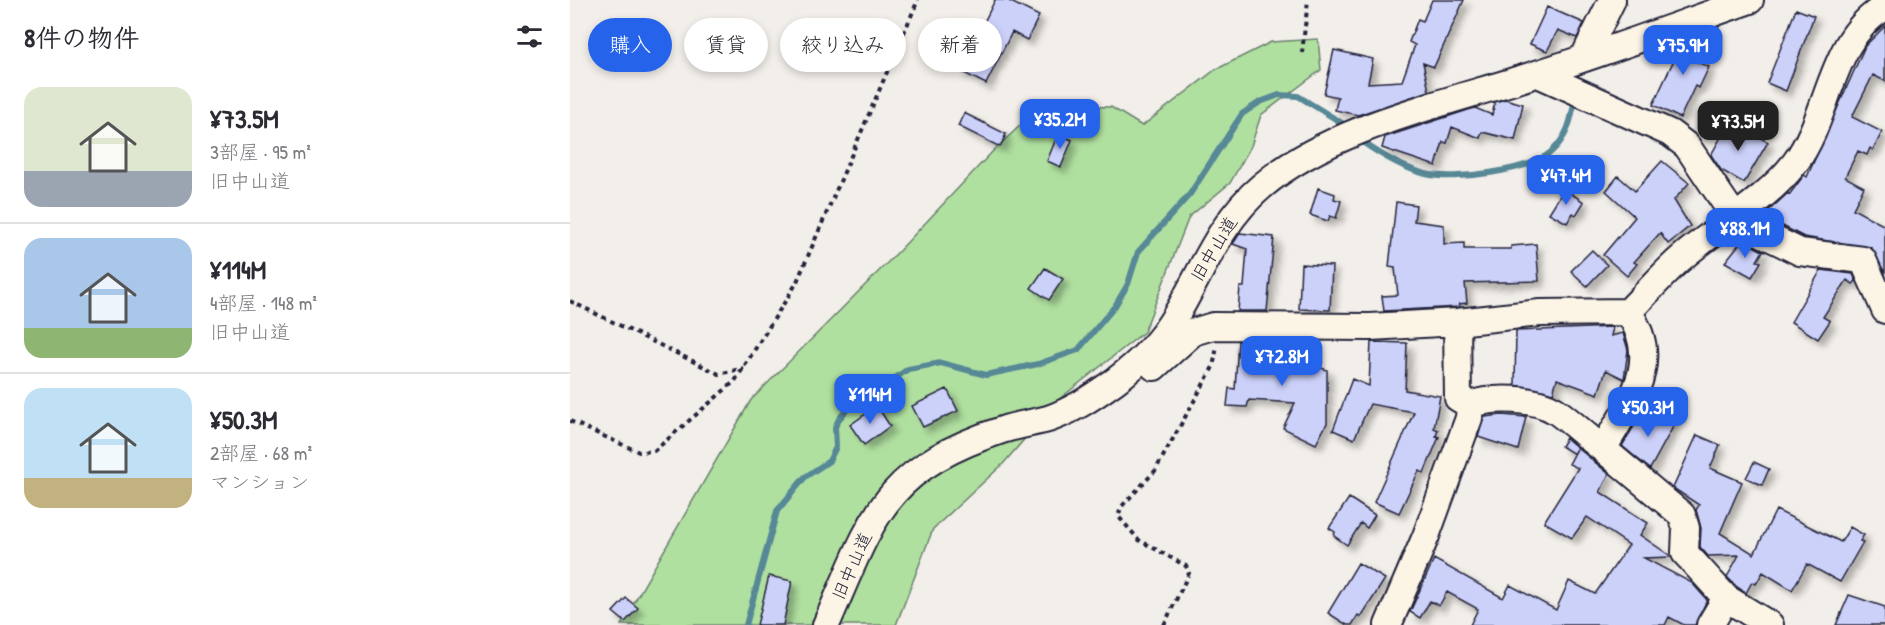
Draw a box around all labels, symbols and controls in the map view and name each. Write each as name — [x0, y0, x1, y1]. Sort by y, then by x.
chip: 購入 — [588, 18, 672, 72]
chip: 賃貸 — [684, 18, 768, 72]
chip: 絞り込み — [780, 18, 906, 72]
chip: 新着 — [918, 18, 1002, 72]
text: 8件の物件 — [24, 20, 139, 55]
icon: filters — [513, 20, 546, 53]
pin: ¥75.9M — [1634, 25, 1732, 76]
text: ¥75.9M — [1657, 31, 1709, 58]
pin: ¥35.2M — [1011, 99, 1109, 150]
text: ¥73.5M — [210, 101, 279, 136]
pin: ¥73.5M — [1689, 101, 1787, 152]
text: ¥35.2M — [1034, 105, 1086, 132]
text: ¥73.5M — [1712, 107, 1764, 134]
icon: home — [72, 111, 144, 183]
text: 3部屋 · 95 m² — [210, 138, 311, 165]
pin: ¥47.4M — [1517, 155, 1615, 206]
text: ¥47.4M — [1541, 161, 1591, 188]
text: 旧中山道 — [210, 167, 290, 194]
pin: ¥88.1M — [1696, 208, 1794, 259]
street label: 旧中山道 — [1184, 211, 1243, 286]
text: ¥88.1M — [1720, 214, 1770, 241]
text: ¥114M — [210, 252, 266, 287]
icon: home — [72, 262, 144, 334]
text: 4部屋 · 148 m² — [210, 289, 317, 316]
text: 旧中山道 — [210, 318, 290, 345]
pin: ¥72.8M — [1233, 336, 1331, 387]
text: ¥72.8M — [1255, 342, 1309, 369]
pin: ¥114M — [828, 374, 912, 425]
text: ¥114M — [848, 380, 892, 407]
pin: ¥50.3M — [1599, 387, 1697, 438]
text: ¥50.3M — [1622, 393, 1674, 420]
text: ¥50.3M — [210, 402, 277, 437]
icon: home — [72, 412, 144, 484]
text: 2部屋 · 68 m² — [210, 439, 312, 466]
text: マンション — [210, 468, 309, 495]
street label: 旧中山道 — [825, 528, 878, 604]

